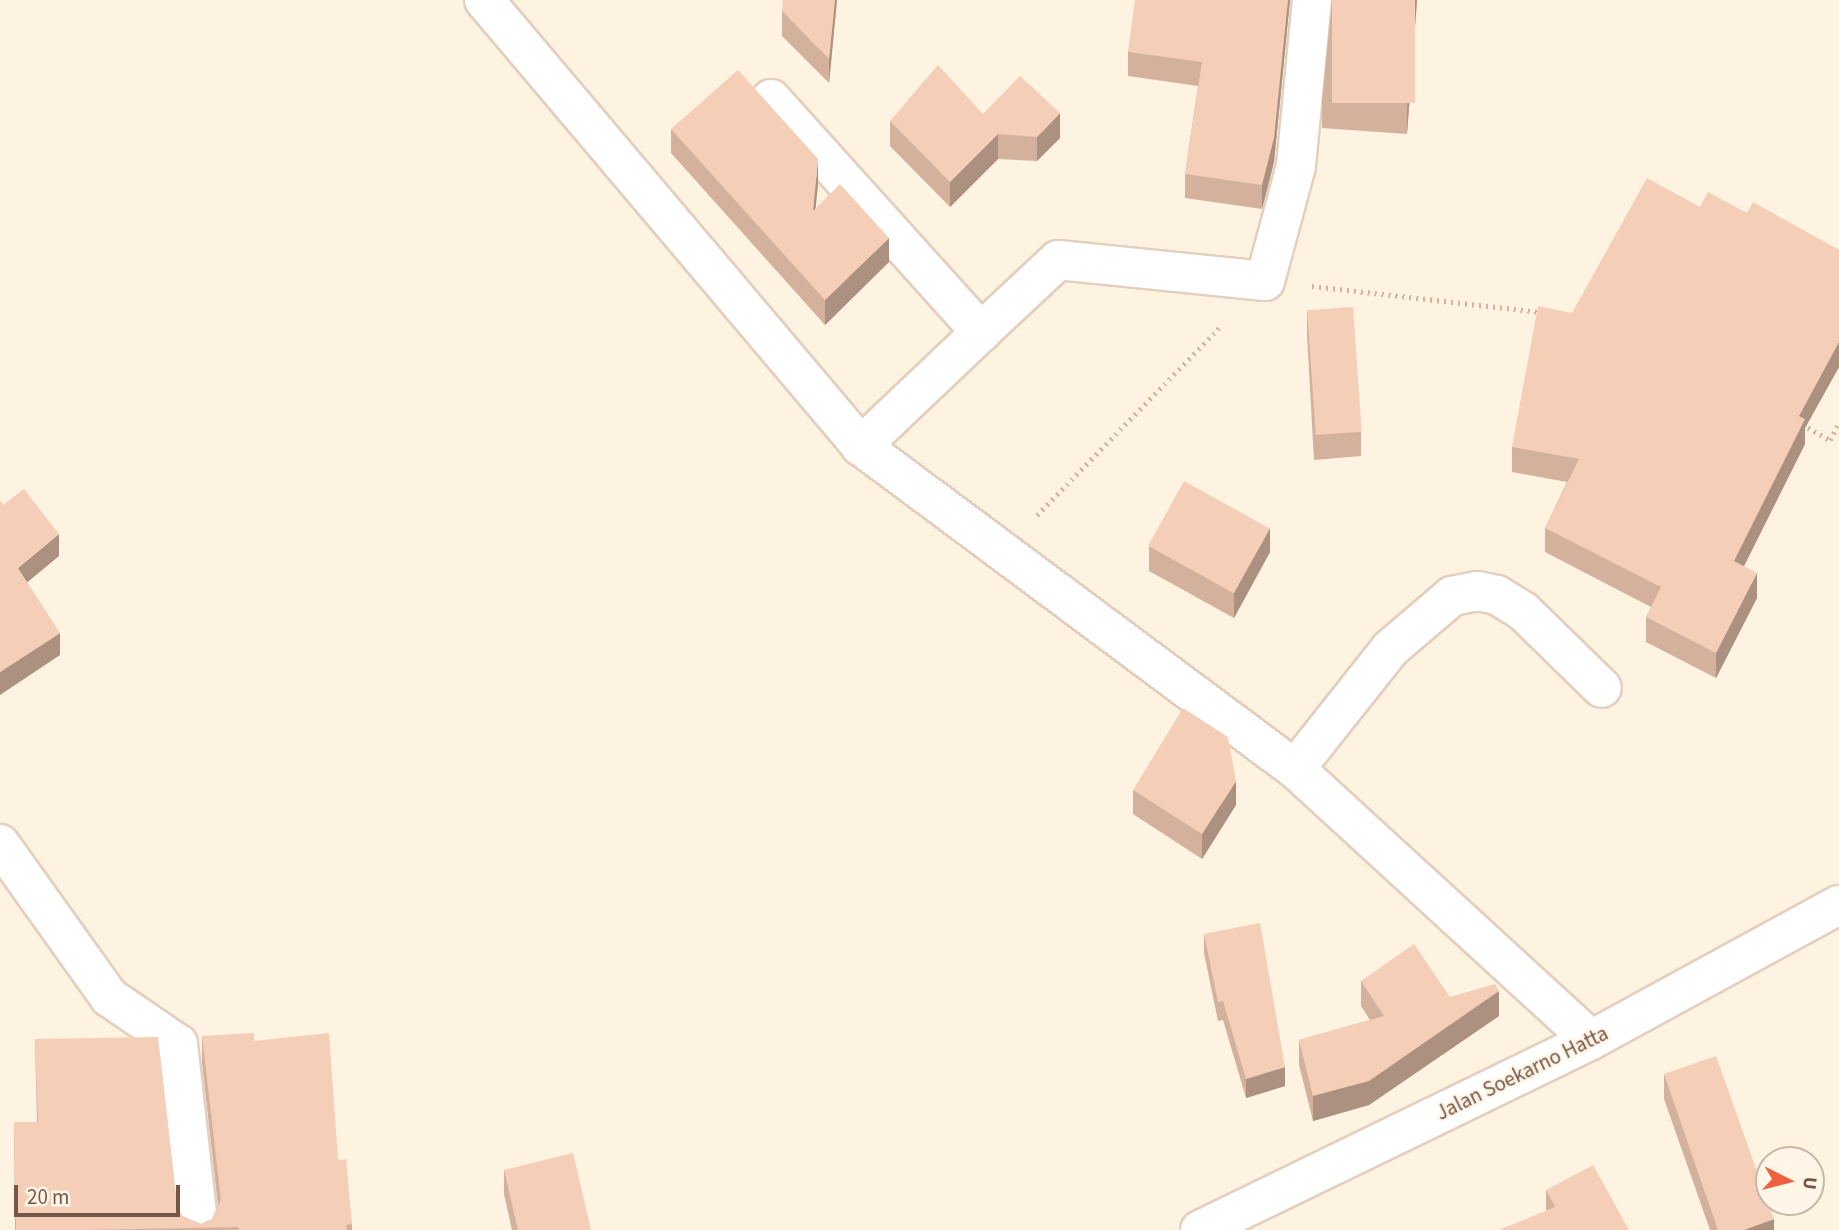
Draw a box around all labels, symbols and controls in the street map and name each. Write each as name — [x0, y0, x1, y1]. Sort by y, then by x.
street label: Jalan Soekarno Hatta — [1432, 1020, 1612, 1126]
north arrow — [1755, 1146, 1825, 1216]
scale bar — [18, 1170, 184, 1214]
text: U — [1795, 1175, 1823, 1191]
text: 20 m — [27, 1182, 69, 1212]

